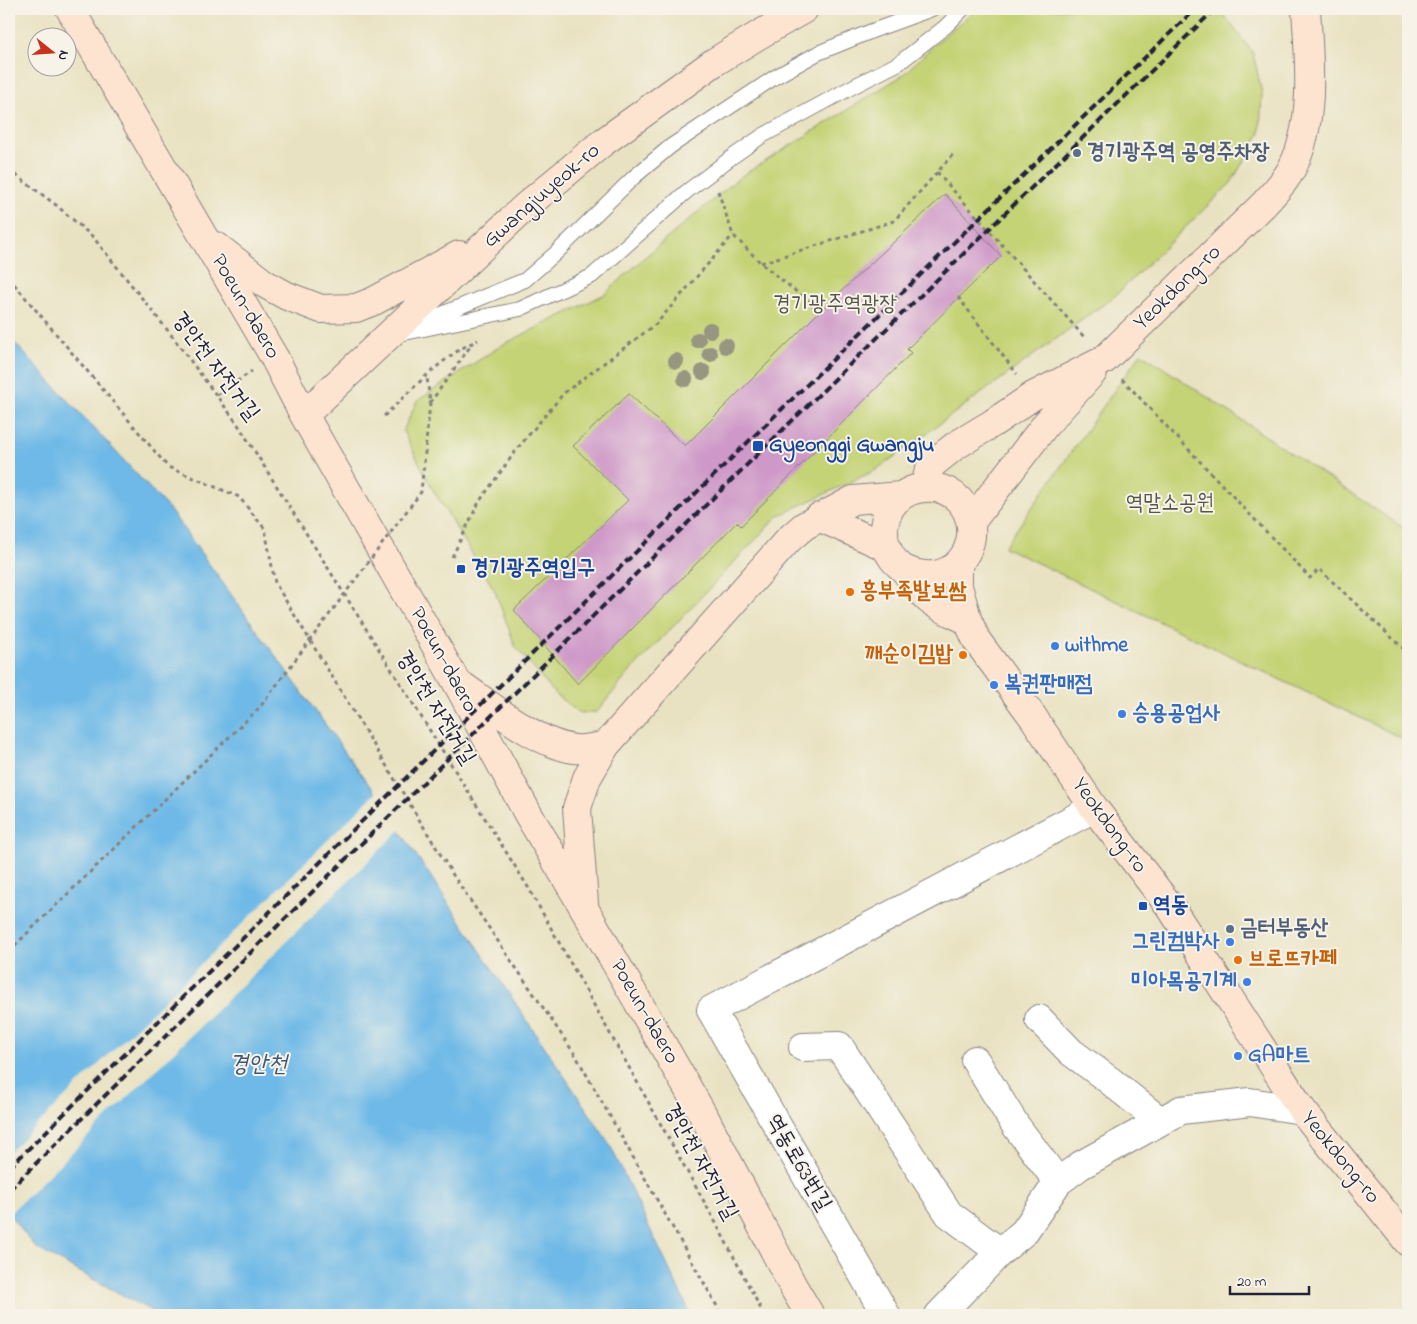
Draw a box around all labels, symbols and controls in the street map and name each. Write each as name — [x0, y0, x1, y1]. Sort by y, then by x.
north arrow — [28, 28, 78, 78]
text: N — [52, 48, 74, 63]
street label: Gwangjuyeok-ro — [476, 136, 609, 257]
place label: 경기광주역 공영주차장 — [1087, 137, 1270, 169]
marker: 경기광주역 공영주차장 — [1071, 147, 1083, 159]
street label: Yeokdong-ro — [1127, 238, 1230, 339]
street label: Poeun-daero — [202, 248, 288, 366]
park label: 경기광주역광장 — [773, 289, 897, 321]
street label: 경안천 자전거길 — [163, 306, 267, 429]
place label: Gyeonggi Gwangju — [769, 430, 935, 463]
marker: Gyeonggi Gwangju — [751, 439, 765, 453]
park label: 역말소공원 — [1126, 488, 1214, 520]
place label: 경기광주역입구 — [471, 553, 595, 585]
marker: 경기광주역입구 — [455, 563, 467, 575]
place label: 흥부족발보쌈 — [860, 576, 967, 608]
marker: 흥부족발보쌈 — [844, 586, 856, 598]
street label: Poeun-daero — [401, 601, 485, 719]
place label: withme — [1065, 630, 1129, 662]
place label: 깨순이김밥 — [864, 639, 953, 671]
marker: withme — [1049, 640, 1061, 652]
street label: 경안천 자전거길 — [387, 645, 483, 772]
marker: 깨순이김밥 — [957, 649, 969, 661]
place label: 복권판매점 — [1004, 669, 1093, 701]
marker: 복권판매점 — [988, 679, 1000, 691]
place label: 승용공업사 — [1132, 698, 1221, 730]
marker: 승용공업사 — [1116, 708, 1128, 720]
street label: Yeokdong-ro — [1062, 772, 1155, 881]
place label: 역동 — [1153, 890, 1189, 922]
marker: 역동 — [1137, 900, 1149, 912]
place label: 금터부동산 — [1240, 913, 1329, 945]
marker: 금터부동산 — [1224, 923, 1236, 935]
place label: 그린컴박사 — [1131, 926, 1220, 958]
marker: 그린컴박사 — [1224, 936, 1236, 948]
place label: 브로뜨카페 — [1248, 944, 1337, 976]
street label: Poeun-daero — [601, 953, 687, 1071]
marker: 브로뜨카페 — [1232, 954, 1244, 966]
place label: 미아목공기계 — [1131, 966, 1237, 998]
marker: 미아목공기계 — [1241, 976, 1253, 988]
place label: GA마트 — [1248, 1040, 1311, 1072]
water label: 경안천 — [229, 1048, 290, 1083]
marker: GA마트 — [1232, 1050, 1244, 1062]
street label: 경안천 자전거길 — [655, 1098, 746, 1227]
street label: Yeokdong-ro — [1292, 1105, 1387, 1212]
street label: 역동로63번길 — [757, 1109, 839, 1218]
scale bar — [1230, 1264, 1308, 1296]
text: 20 m — [1237, 1271, 1267, 1293]

